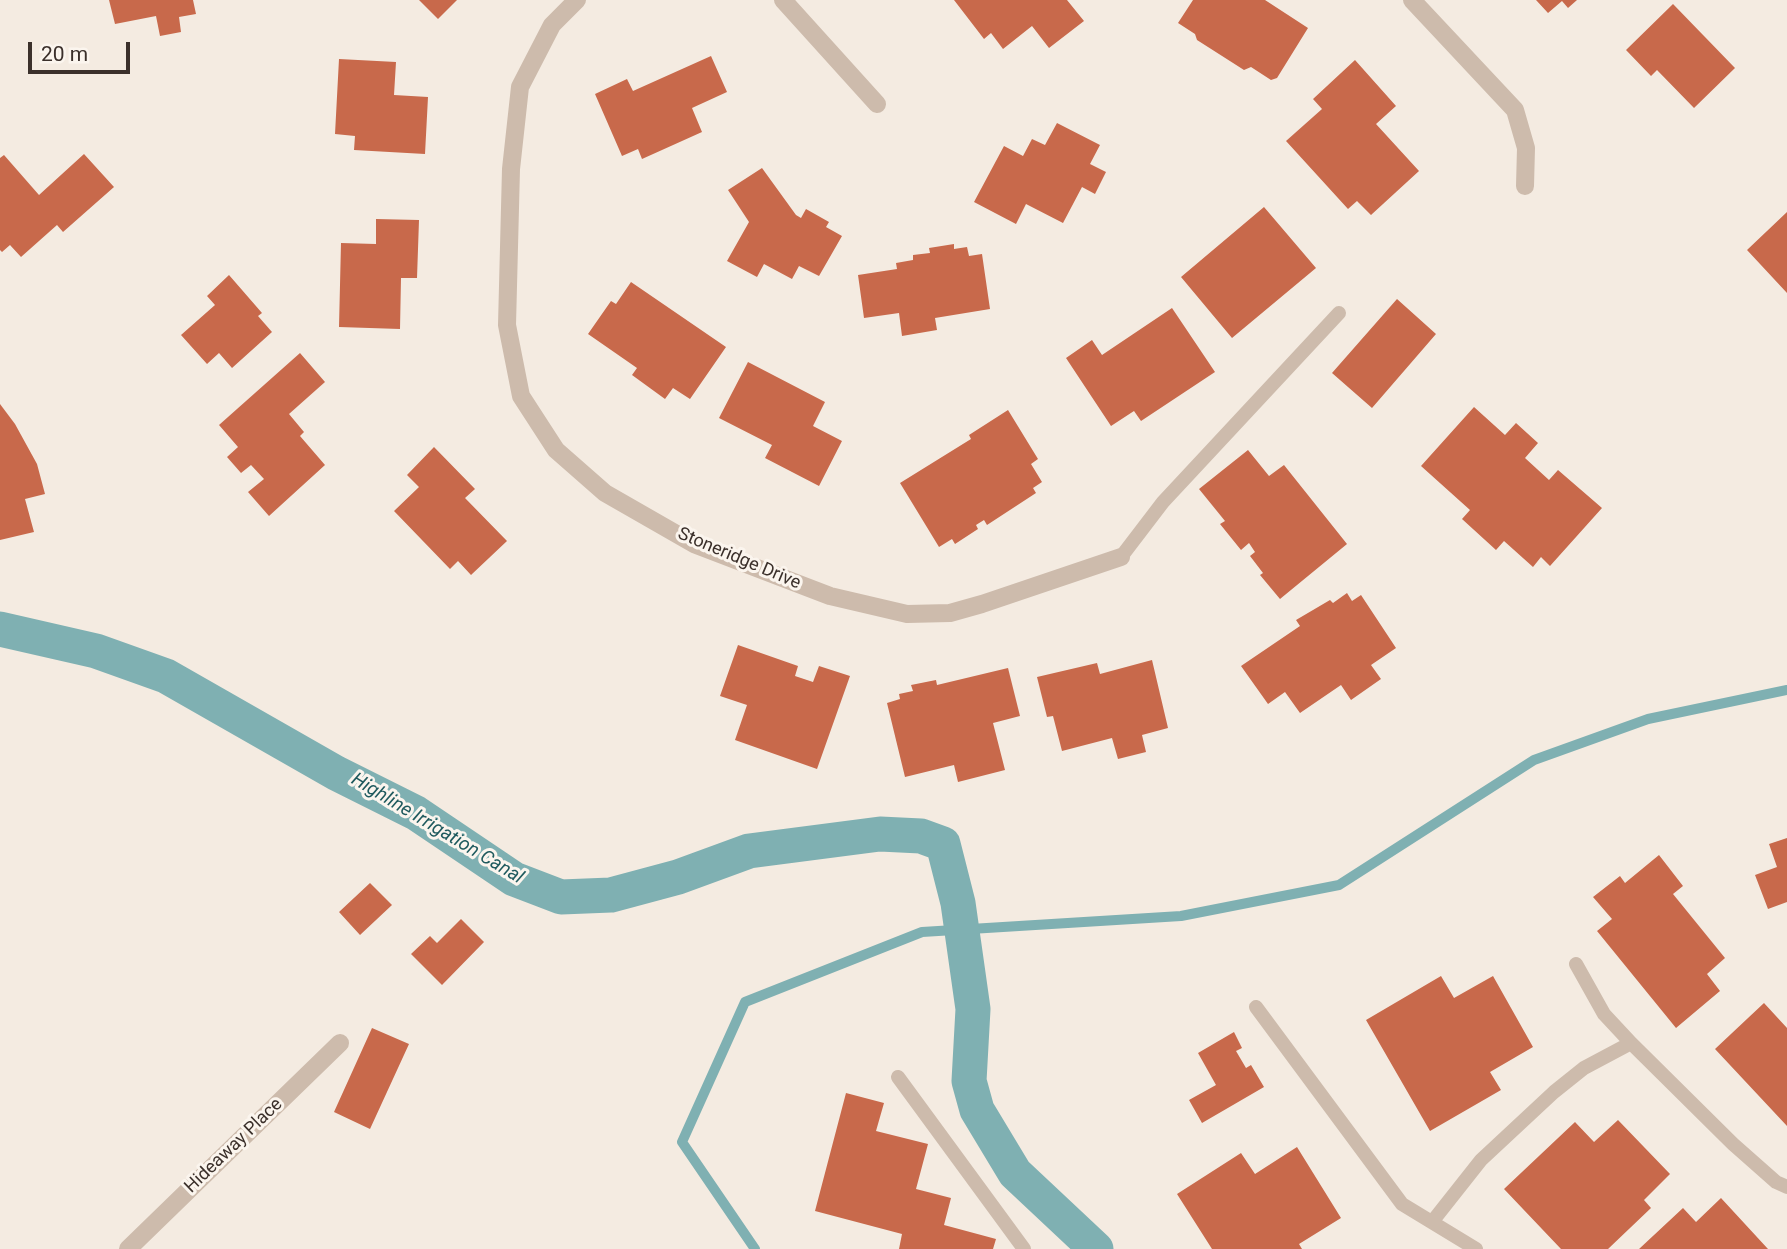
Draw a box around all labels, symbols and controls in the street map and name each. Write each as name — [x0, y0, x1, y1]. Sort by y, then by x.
scale bar — [32, 28, 133, 72]
text: 20 m — [41, 42, 88, 66]
street label: Stoneridge Drive — [674, 523, 804, 595]
water label: Highline Irrigation Canal — [347, 769, 527, 889]
street label: Hideaway Place — [181, 1094, 287, 1198]

